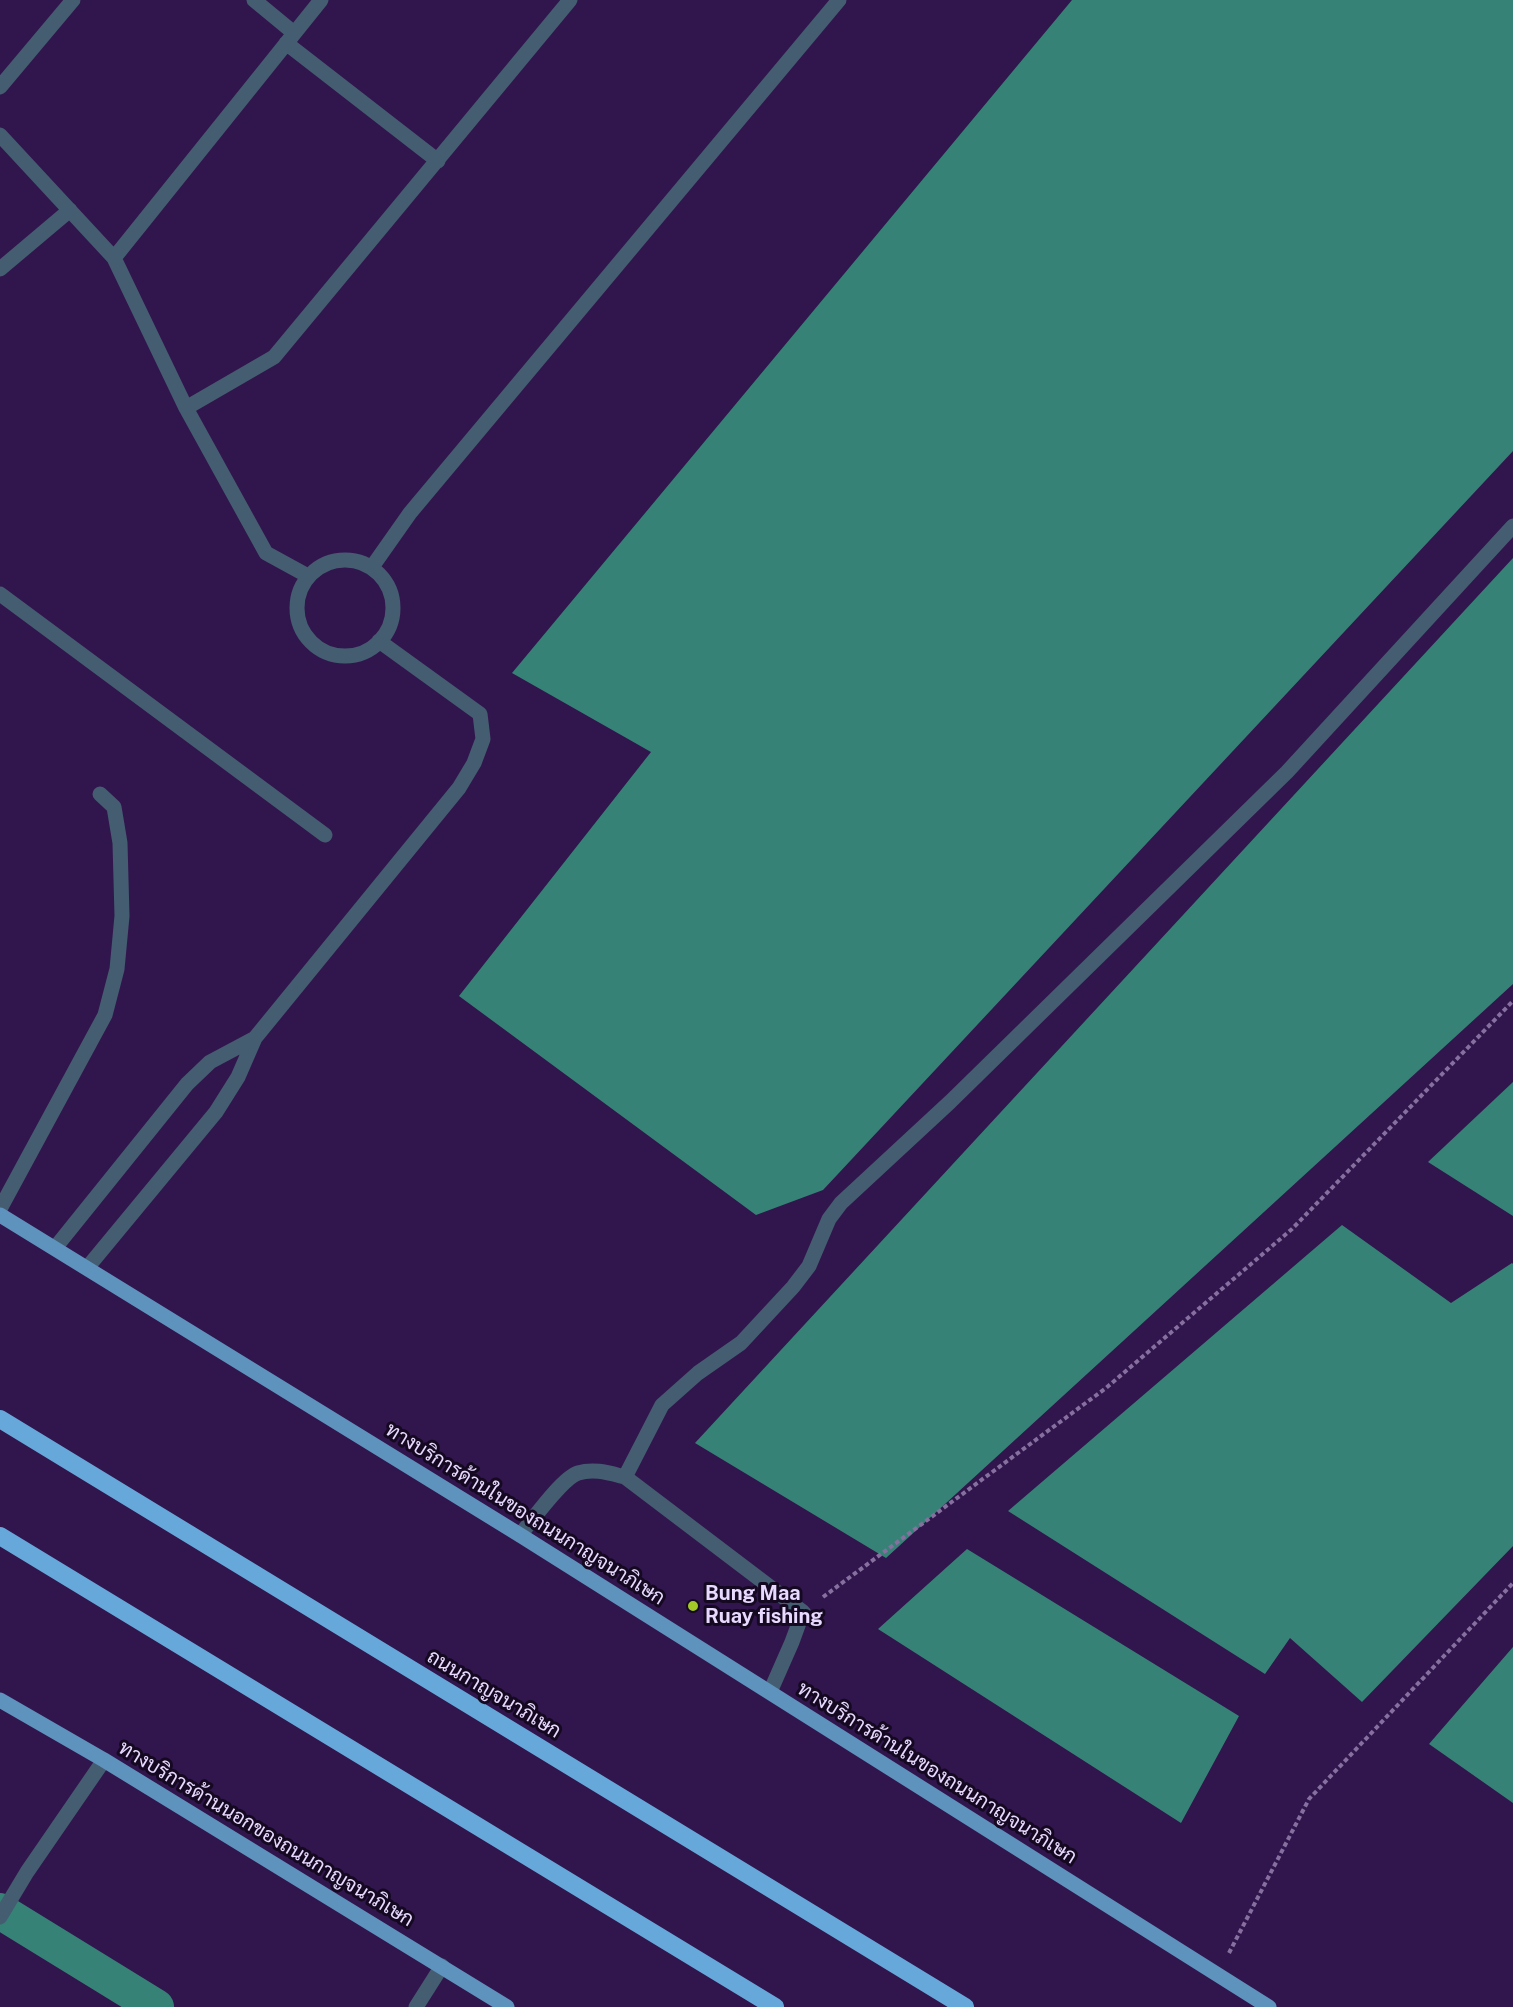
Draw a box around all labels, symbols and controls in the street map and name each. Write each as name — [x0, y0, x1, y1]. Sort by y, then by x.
street label: ทางบริการด้านในของถนนกาญจนาภิเษก — [381, 1418, 669, 1610]
place label: Bung Maa Ruay fishing — [705, 1582, 823, 1629]
marker: Bung Maa Ruay fishing — [686, 1599, 700, 1613]
street label: ถนนกาญจนาภิเษก — [423, 1645, 565, 1743]
street label: ทางบริการด้านในของถนนกาญจนาภิเษก — [793, 1677, 1081, 1869]
street label: ทางบริการด้านนอกของถนนกาญจนาภิเษก — [114, 1736, 418, 1932]

